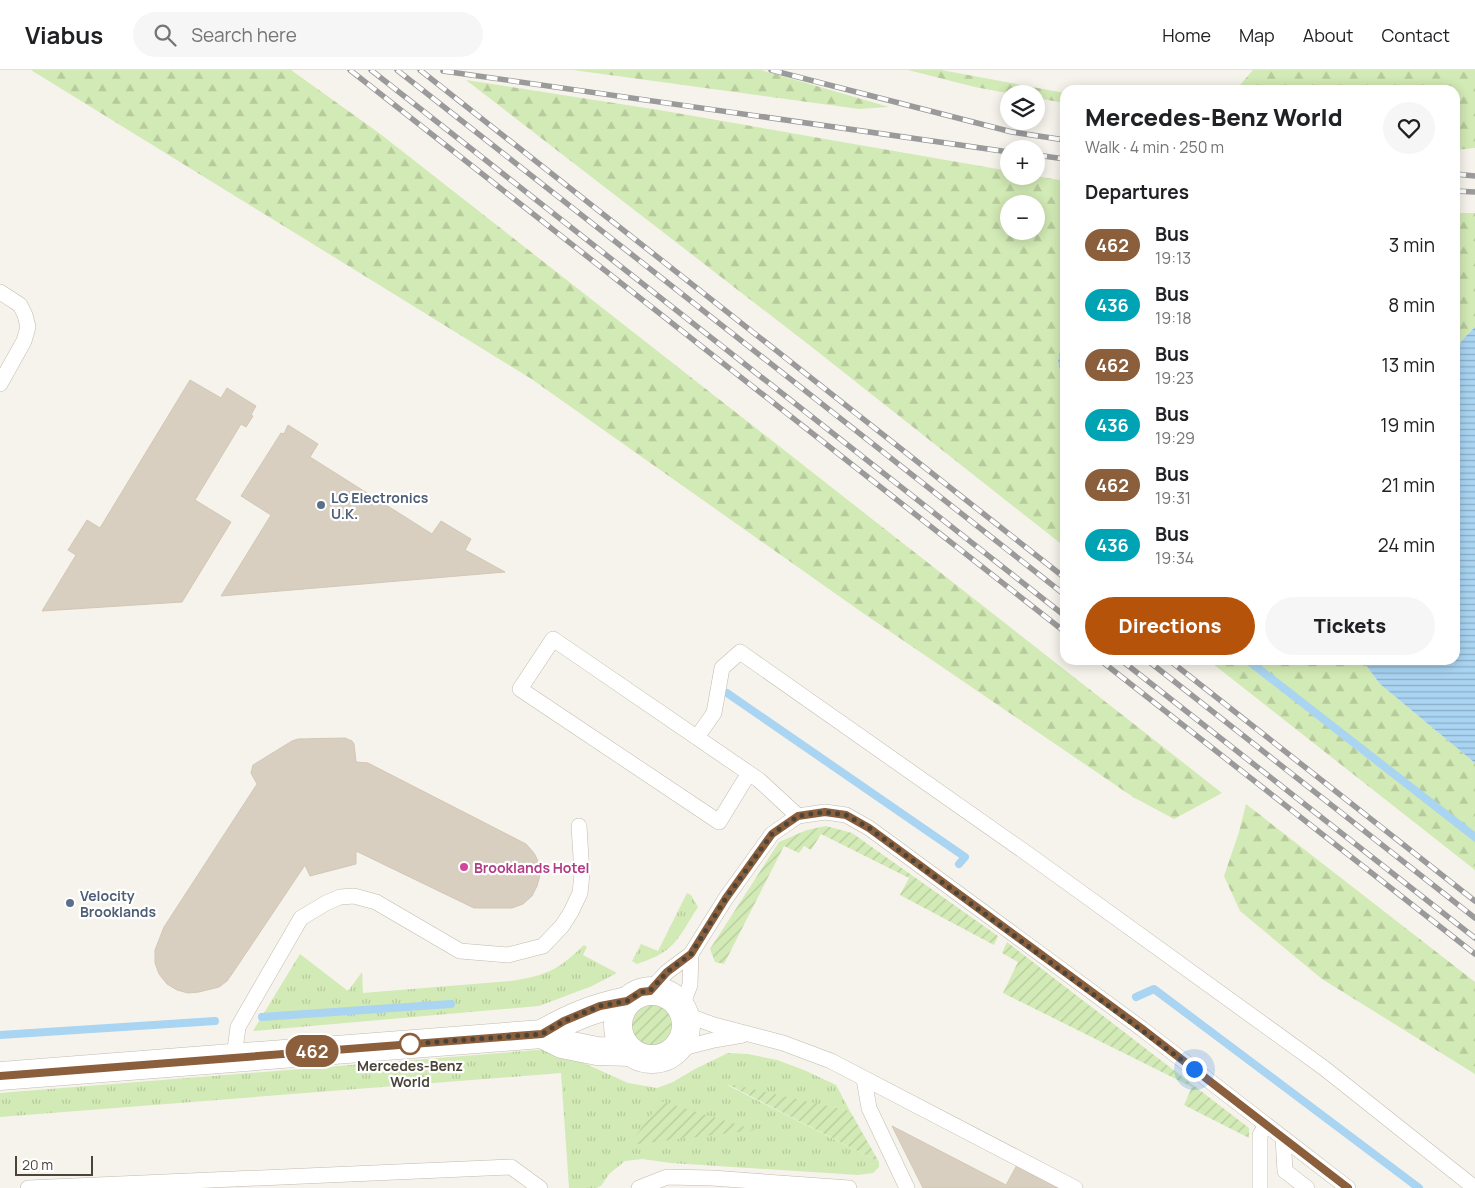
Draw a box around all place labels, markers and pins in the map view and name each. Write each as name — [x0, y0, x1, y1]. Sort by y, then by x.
place label: LG Electronics U.K. — [331, 488, 429, 523]
marker: LG Electronics U.K. — [315, 499, 327, 511]
place label: Brooklands Hotel — [474, 858, 590, 877]
marker: Brooklands Hotel — [458, 861, 470, 873]
place label: Velocity Brooklands — [80, 886, 156, 921]
marker: Velocity Brooklands — [64, 897, 76, 909]
marker: Mercedes-Benz World — [399, 1033, 421, 1055]
place label: Mercedes-Benz World — [357, 1056, 463, 1091]

